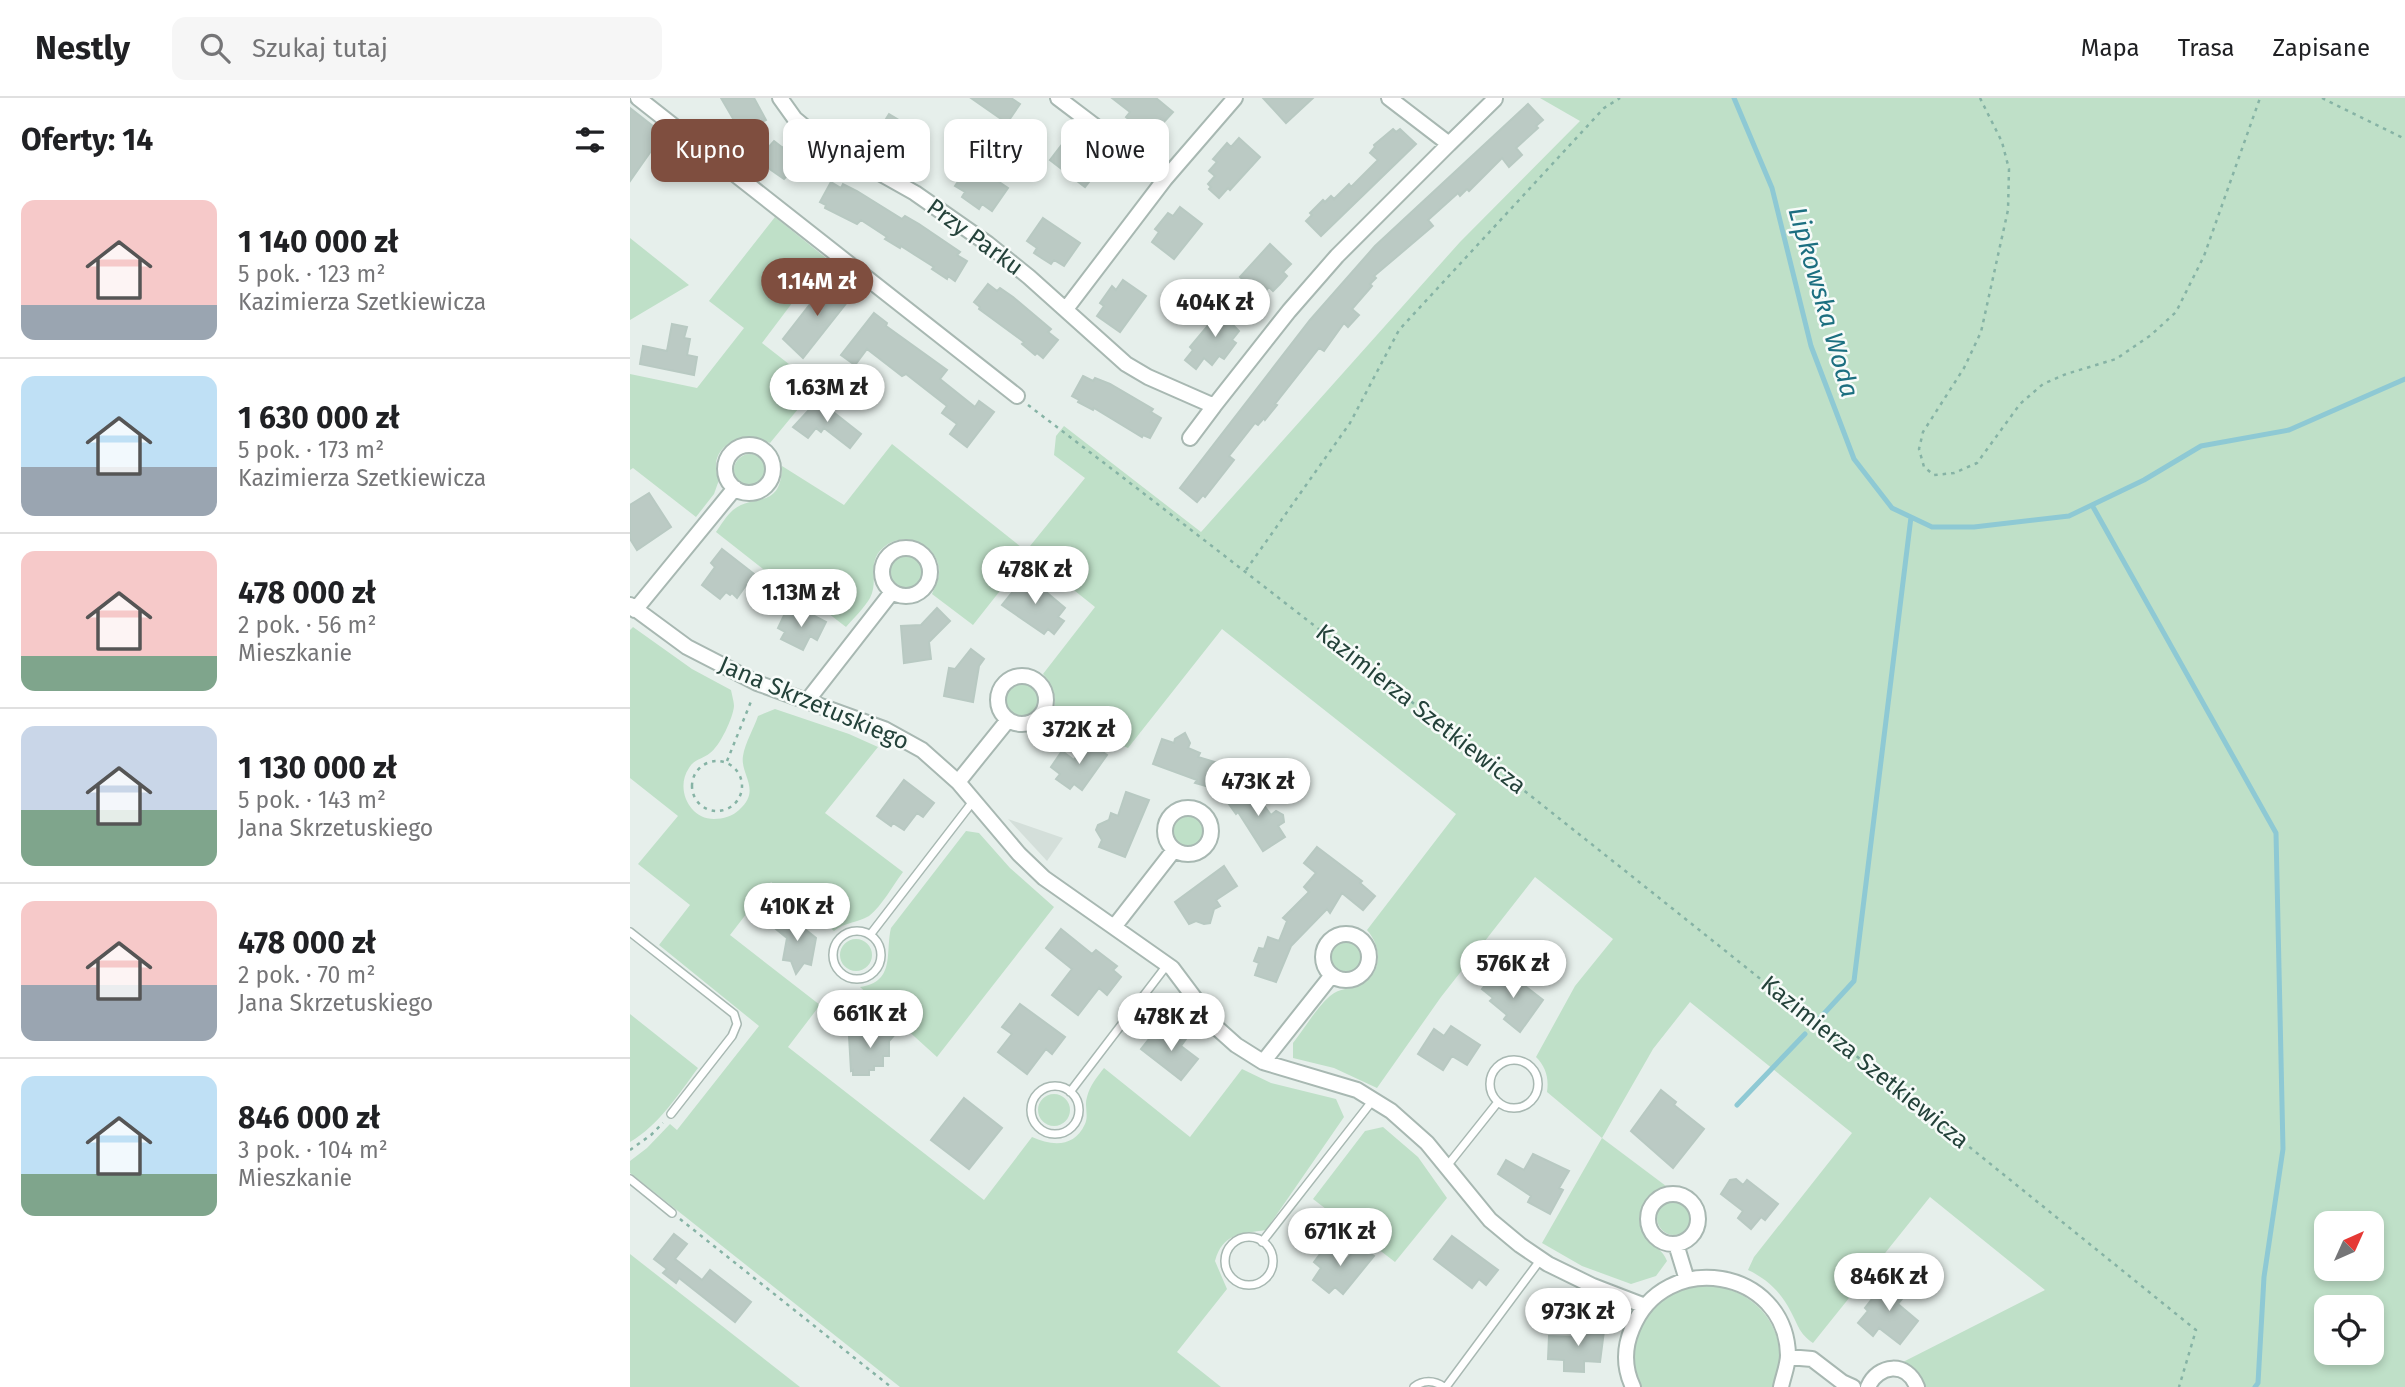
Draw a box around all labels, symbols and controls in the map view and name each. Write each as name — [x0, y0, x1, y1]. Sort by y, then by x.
search box — [172, 17, 662, 80]
text: Nestly — [35, 28, 130, 68]
icon: search — [196, 29, 234, 67]
text: Szukaj tutaj — [252, 33, 388, 64]
text: Mapa — [2081, 34, 2140, 62]
text: Trasa — [2178, 34, 2235, 62]
text: Zapisane — [2273, 34, 2370, 62]
chip: Kupno — [651, 119, 769, 182]
chip: Wynajem — [783, 119, 930, 182]
chip: Filtry — [944, 119, 1047, 182]
chip: Nowe — [1061, 119, 1169, 182]
icon: filters — [571, 121, 609, 159]
text: Oferty: 14 — [21, 122, 153, 158]
street label: Przy Parku — [921, 193, 1029, 281]
water label: Lipkowska Woda — [1782, 203, 1866, 401]
text: 1 140 000 zł — [238, 224, 398, 260]
icon: home — [77, 228, 161, 312]
pin: 1.14M zł — [745, 258, 889, 318]
text: 5 pok. · 123 m² — [238, 260, 385, 288]
text: 1.14M zł — [777, 267, 857, 295]
pin: 404K zł — [1150, 280, 1280, 339]
text: Kazimierza Szetkiewicza — [238, 288, 486, 316]
text: 404K zł — [1176, 288, 1254, 316]
pin: 1.63M zł — [755, 364, 899, 424]
text: 1.63M zł — [786, 373, 868, 401]
text: 1 630 000 zł — [238, 400, 400, 436]
icon: home — [77, 404, 161, 488]
text: 5 pok. · 173 m² — [238, 436, 384, 464]
text: Kazimierza Szetkiewicza — [238, 464, 486, 492]
pin: 478K zł — [970, 546, 1100, 606]
text: 478K zł — [998, 555, 1072, 583]
pin: 1.13M zł — [729, 570, 873, 629]
text: 478 000 zł — [238, 575, 376, 611]
text: 1.13M zł — [762, 578, 840, 606]
icon: home — [77, 579, 161, 663]
text: 2 pok. · 56 m² — [238, 611, 376, 639]
street label: Kazimierza Szetkiewicza — [1310, 618, 1532, 800]
text: Mieszkanie — [238, 639, 352, 667]
street label: Jana Skrzetuskiego — [715, 650, 913, 756]
pin: 372K zł — [1014, 706, 1144, 766]
text: 372K zł — [1043, 715, 1115, 743]
text: 1 130 000 zł — [238, 750, 397, 786]
icon: home — [77, 754, 161, 838]
pin: 473K zł — [1193, 758, 1323, 818]
text: 473K zł — [1221, 767, 1295, 795]
text: 5 pok. · 143 m² — [238, 786, 386, 814]
text: Jana Skrzetuskiego — [238, 814, 433, 842]
pin: 410K zł — [732, 884, 862, 943]
text: 410K zł — [760, 892, 834, 920]
text: 478 000 zł — [238, 925, 376, 961]
icon: home — [77, 929, 161, 1013]
pin: 576K zł — [1448, 940, 1578, 1000]
text: 576K zł — [1476, 949, 1550, 977]
text: 2 pok. · 70 m² — [238, 961, 375, 989]
street label: Kazimierza Szetkiewicza — [1756, 970, 1974, 1154]
text: Jana Skrzetuskiego — [238, 989, 433, 1017]
pin: 661K zł — [805, 990, 935, 1050]
pin: 478K zł — [1106, 993, 1236, 1053]
text: 661K zł — [833, 999, 907, 1027]
text: 478K zł — [1134, 1002, 1208, 1030]
text: 846 000 zł — [238, 1100, 380, 1136]
icon: home — [77, 1104, 161, 1188]
text: 3 pok. · 104 m² — [238, 1136, 388, 1164]
text: Mieszkanie — [238, 1164, 352, 1192]
pin: 671K zł — [1275, 1208, 1405, 1268]
north arrow — [2314, 1211, 2384, 1281]
map controls — [2314, 1211, 2384, 1365]
text: 671K zł — [1304, 1217, 1376, 1245]
pin: 846K zł — [1824, 1254, 1954, 1313]
text: 846K zł — [1850, 1262, 1928, 1290]
pin: 973K zł — [1513, 1288, 1643, 1348]
button: locate — [2314, 1295, 2384, 1365]
text: 973K zł — [1541, 1297, 1615, 1325]

